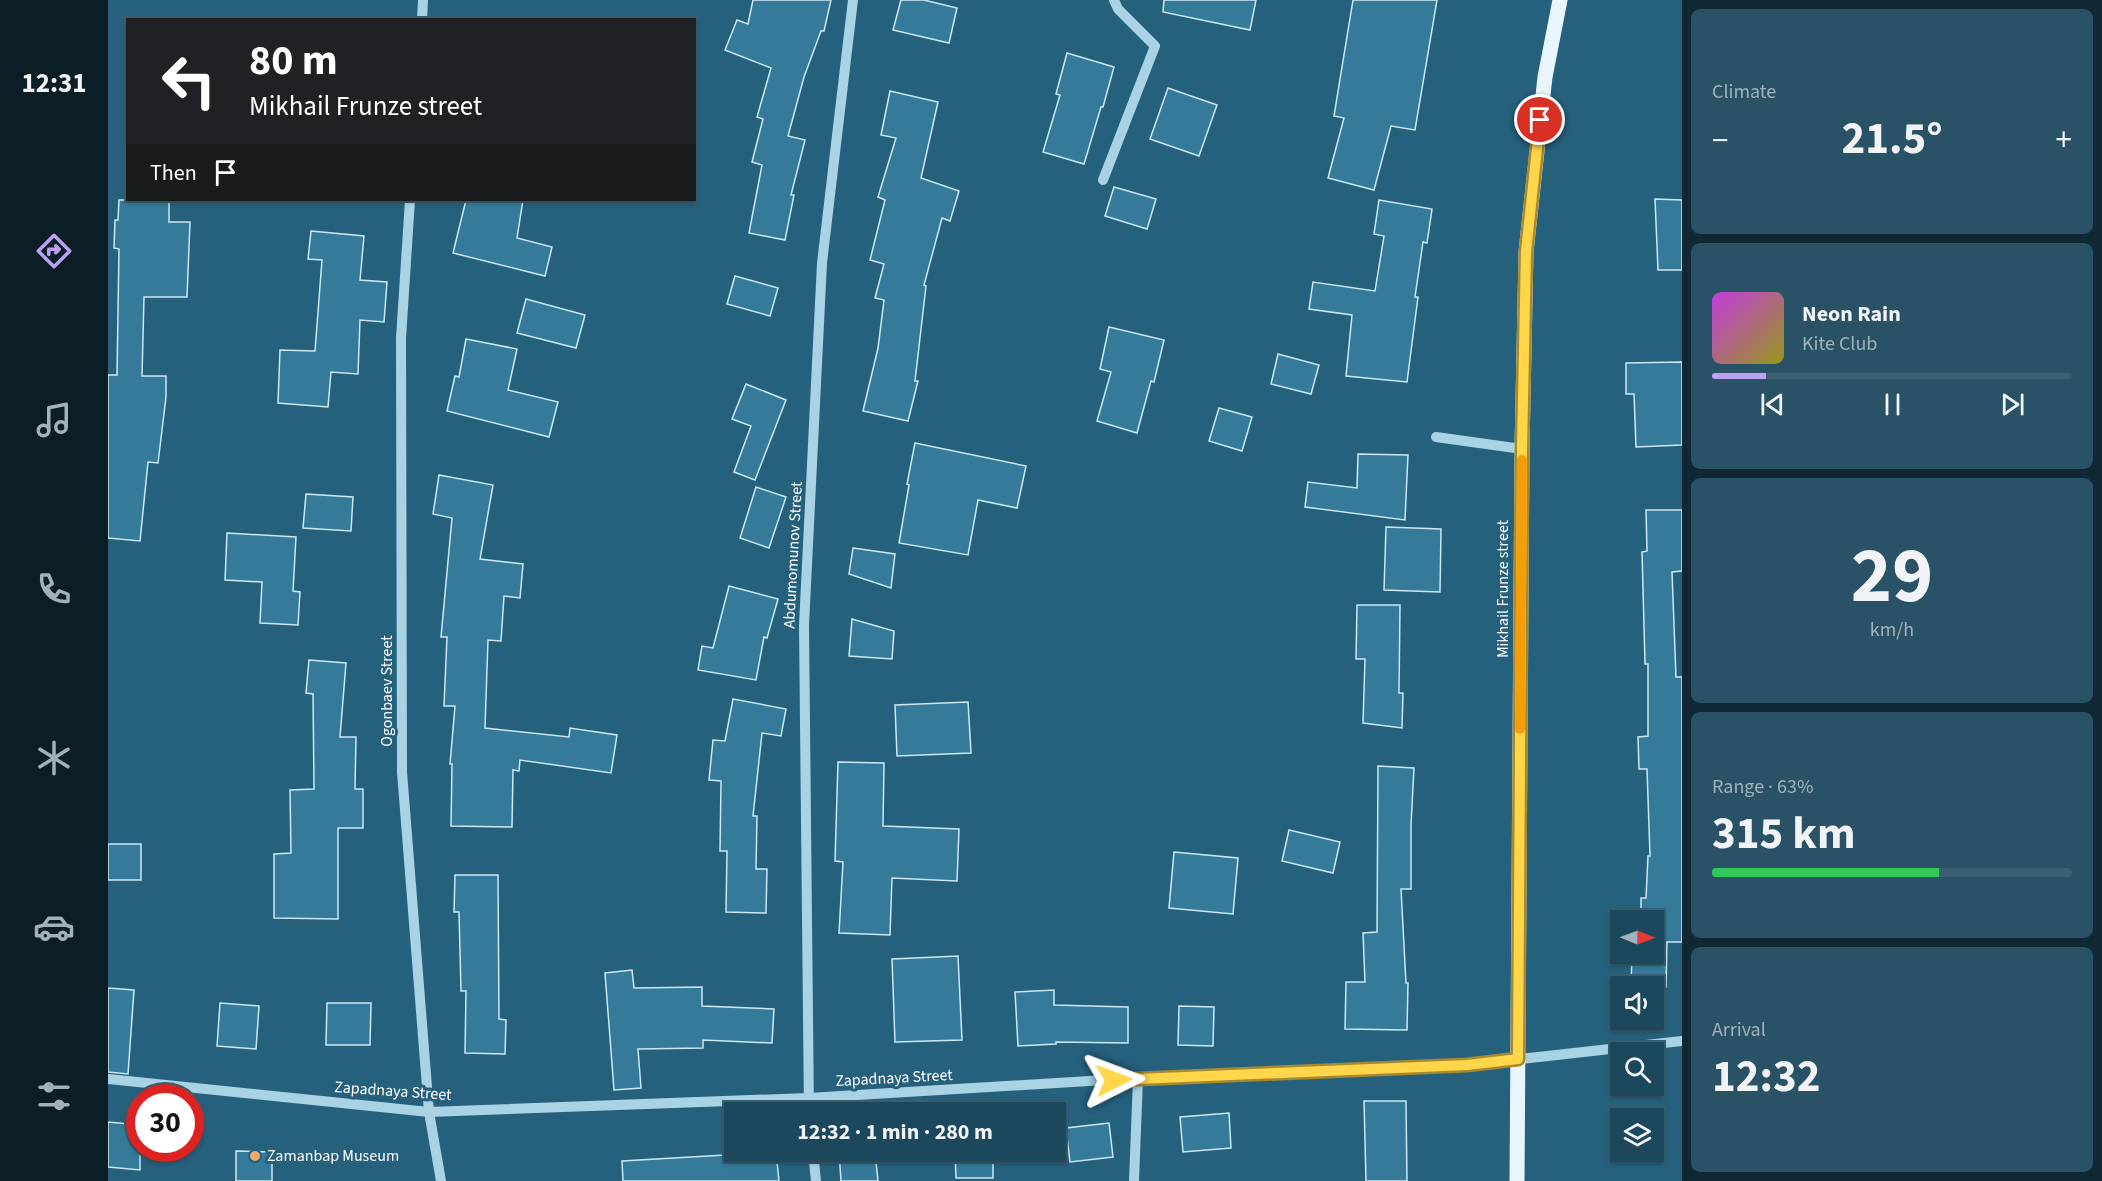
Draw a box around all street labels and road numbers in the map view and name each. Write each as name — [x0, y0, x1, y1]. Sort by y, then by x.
street label: Abdumomunov Street — [778, 480, 808, 629]
street label: Mikhail Frunze street — [1492, 519, 1514, 658]
street label: Ogonbaev Street — [376, 635, 398, 747]
street label: Zapadnaya Street — [835, 1064, 954, 1092]
street label: Zapadnaya Street — [334, 1076, 453, 1106]

